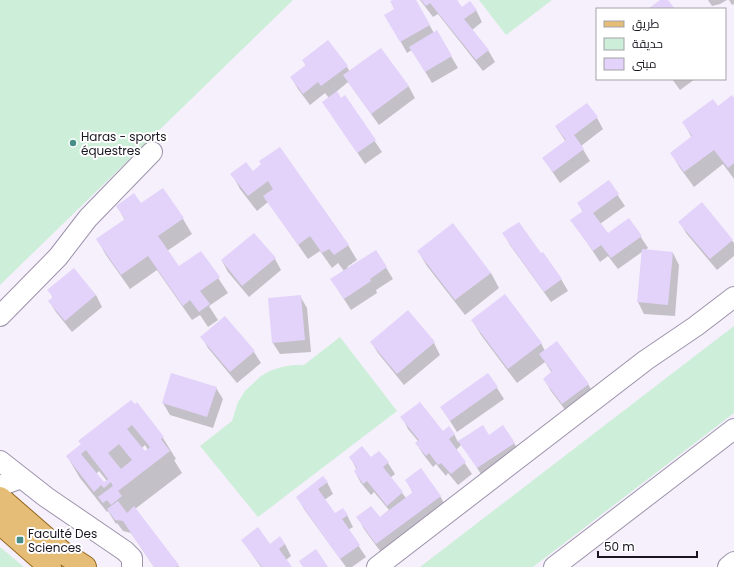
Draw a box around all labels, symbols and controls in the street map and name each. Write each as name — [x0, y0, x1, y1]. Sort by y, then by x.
legend — [596, 8, 726, 80]
text: طريق — [632, 15, 660, 32]
text: حديقة — [632, 35, 663, 52]
text: مبنى — [632, 55, 657, 72]
place label: Haras - sports équestres — [81, 128, 166, 159]
marker: Haras - sports équestres — [68, 138, 78, 148]
place label: Faculté Des Sciences — [28, 525, 97, 556]
scale bar — [598, 533, 697, 559]
marker: Faculté Des Sciences — [15, 535, 25, 545]
text: 50 m — [604, 538, 635, 555]

